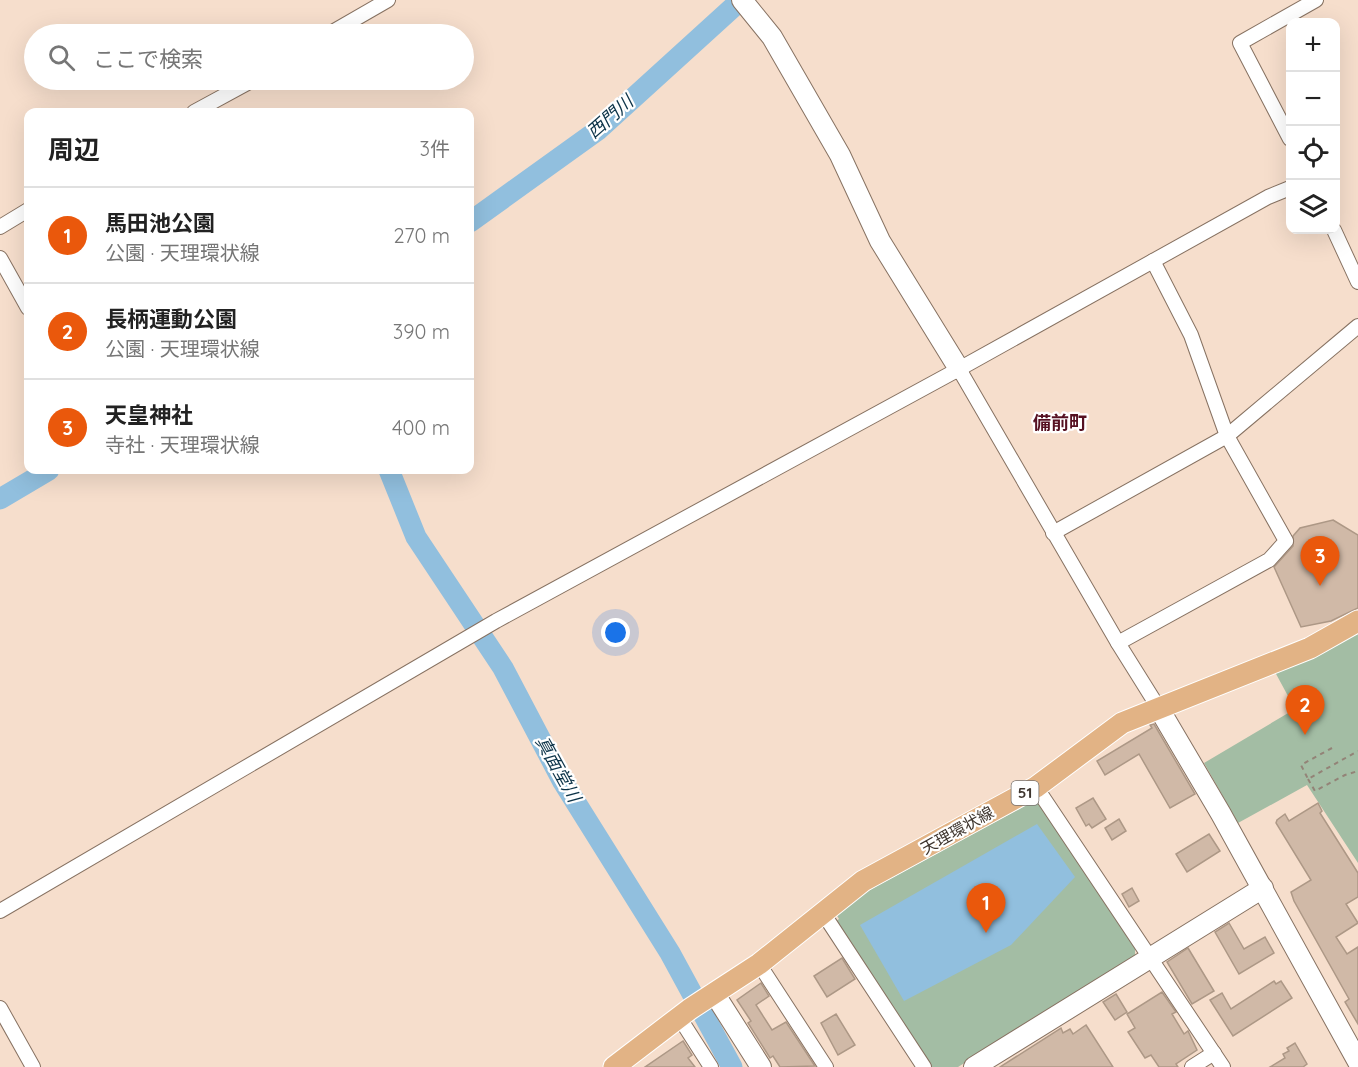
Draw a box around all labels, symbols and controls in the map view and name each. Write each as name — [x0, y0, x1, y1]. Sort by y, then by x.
map controls — [1286, 18, 1340, 234]
button: + — [1286, 18, 1340, 72]
search box — [24, 24, 474, 90]
icon: search — [45, 41, 78, 74]
text: ここで検索 — [93, 45, 203, 73]
button: − — [1286, 72, 1340, 126]
water label: 西門川 — [582, 89, 639, 143]
button: locate — [1286, 126, 1340, 180]
text: 周辺 — [48, 133, 100, 166]
text: 3件 — [420, 136, 450, 161]
button: layers — [1286, 180, 1340, 234]
text: 馬田池公園 — [105, 209, 215, 237]
text: 1 — [64, 223, 71, 248]
text: 270 m — [393, 223, 450, 248]
text: 公園 · 天理環状線 — [105, 240, 260, 265]
text: 長柄運動公園 — [105, 305, 237, 333]
text: 2 — [62, 319, 73, 344]
text: 390 m — [393, 319, 450, 344]
text: 公園 · 天理環状線 — [105, 336, 260, 361]
text: 天皇神社 — [105, 401, 193, 429]
district label: 備前町 — [1033, 411, 1087, 434]
text: 3 — [62, 415, 73, 440]
text: 400 m — [392, 415, 450, 440]
text: 寺社 · 天理環状線 — [105, 432, 260, 457]
pin: 3 — [1300, 536, 1340, 586]
your location — [601, 618, 630, 647]
pin: 2 — [1286, 686, 1324, 735]
water label: 真面堂川 — [531, 732, 587, 808]
road number: 51 — [1012, 781, 1038, 805]
street label: 天理環状線 — [917, 802, 997, 858]
pin: 1 — [966, 884, 1006, 933]

